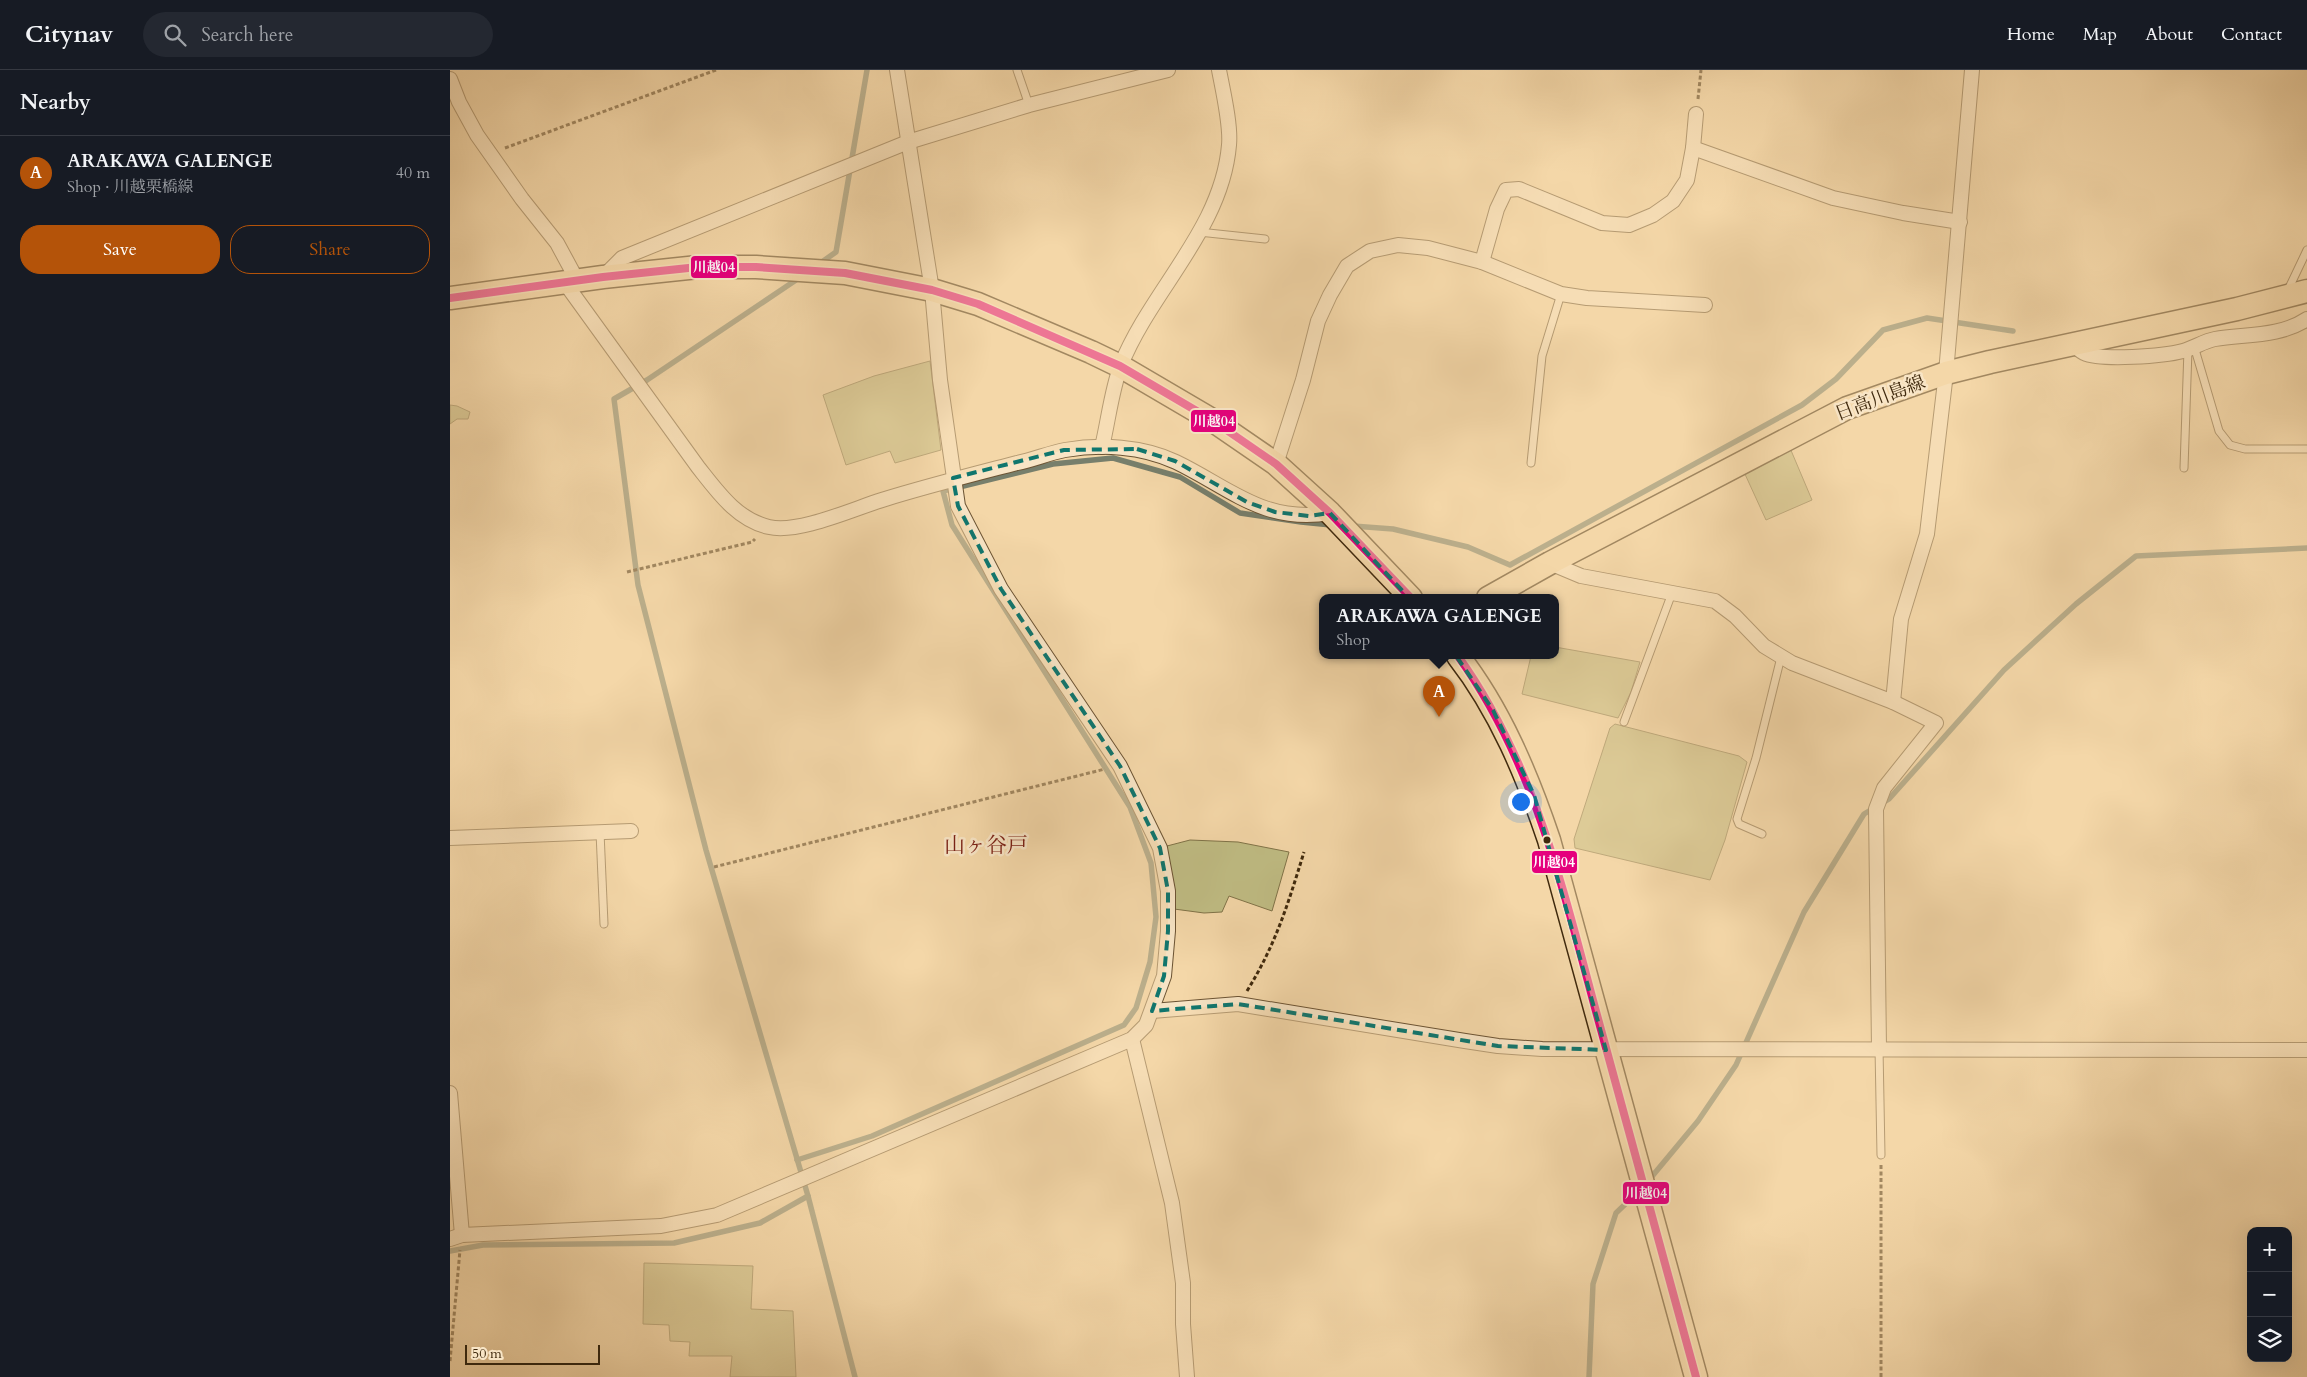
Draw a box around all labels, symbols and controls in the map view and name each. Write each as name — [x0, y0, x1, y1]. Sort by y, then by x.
search box — [143, 12, 493, 57]
text: Citynav — [25, 18, 113, 51]
icon: search — [161, 21, 189, 49]
text: Search here — [201, 22, 293, 48]
text: Home — [2007, 22, 2055, 47]
text: Map — [2083, 22, 2117, 47]
text: About — [2145, 22, 2193, 47]
text: Contact — [2221, 22, 2282, 47]
text: Nearby — [20, 88, 91, 117]
text: ARAKAWA GALENGE — [67, 148, 272, 174]
text: A — [30, 162, 42, 184]
text: 40 m — [396, 162, 430, 184]
text: Shop · 川越栗橋線 — [67, 176, 194, 198]
button: Save — [20, 225, 220, 274]
button: Share — [230, 225, 430, 274]
line badge: 川越04 — [690, 255, 738, 279]
text: 川越04 — [693, 258, 735, 277]
street label: 日高川島線 — [1831, 369, 1929, 427]
line badge: 川越04 — [1190, 409, 1237, 433]
text: 川越04 — [1193, 412, 1235, 431]
popup — [1319, 594, 1559, 659]
text: ARAKAWA GALENGE — [1336, 603, 1542, 629]
text: Shop — [1336, 629, 1370, 651]
pin: A — [1423, 676, 1455, 717]
your location — [1508, 789, 1534, 815]
district label: 山ヶ谷戸 — [944, 831, 1028, 860]
unlabelled marker — [1542, 835, 1552, 845]
line badge: 川越04 — [1531, 850, 1578, 874]
text: 川越04 — [1533, 853, 1575, 872]
line badge: 川越04 — [1622, 1181, 1670, 1205]
text: 川越04 — [1625, 1184, 1667, 1203]
map controls — [2247, 1227, 2292, 1362]
button: + — [2247, 1227, 2292, 1272]
button: − — [2247, 1272, 2292, 1317]
button: layers — [2247, 1317, 2292, 1362]
scale bar — [465, 1342, 600, 1365]
text: 50 m — [472, 1344, 502, 1363]

